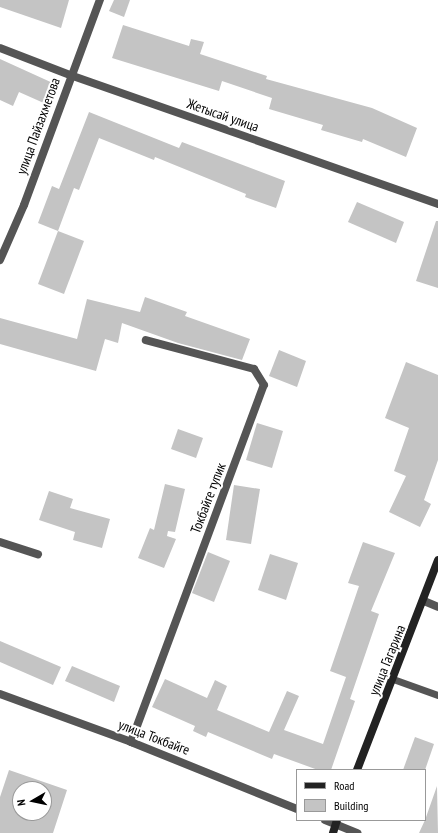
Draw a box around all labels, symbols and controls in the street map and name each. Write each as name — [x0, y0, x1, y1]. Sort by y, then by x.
street label: улица Пайзахметова — [13, 75, 63, 177]
street label: Жетысай улица — [185, 95, 261, 135]
street label: Токбайге тупик — [187, 460, 229, 536]
street label: улица Гагарина — [365, 622, 409, 698]
street label: улица Токбайге — [116, 716, 192, 758]
legend — [296, 769, 426, 821]
text: Road — [334, 778, 354, 793]
north arrow — [12, 781, 52, 821]
text: Building — [334, 798, 369, 813]
text: N — [14, 799, 29, 807]

